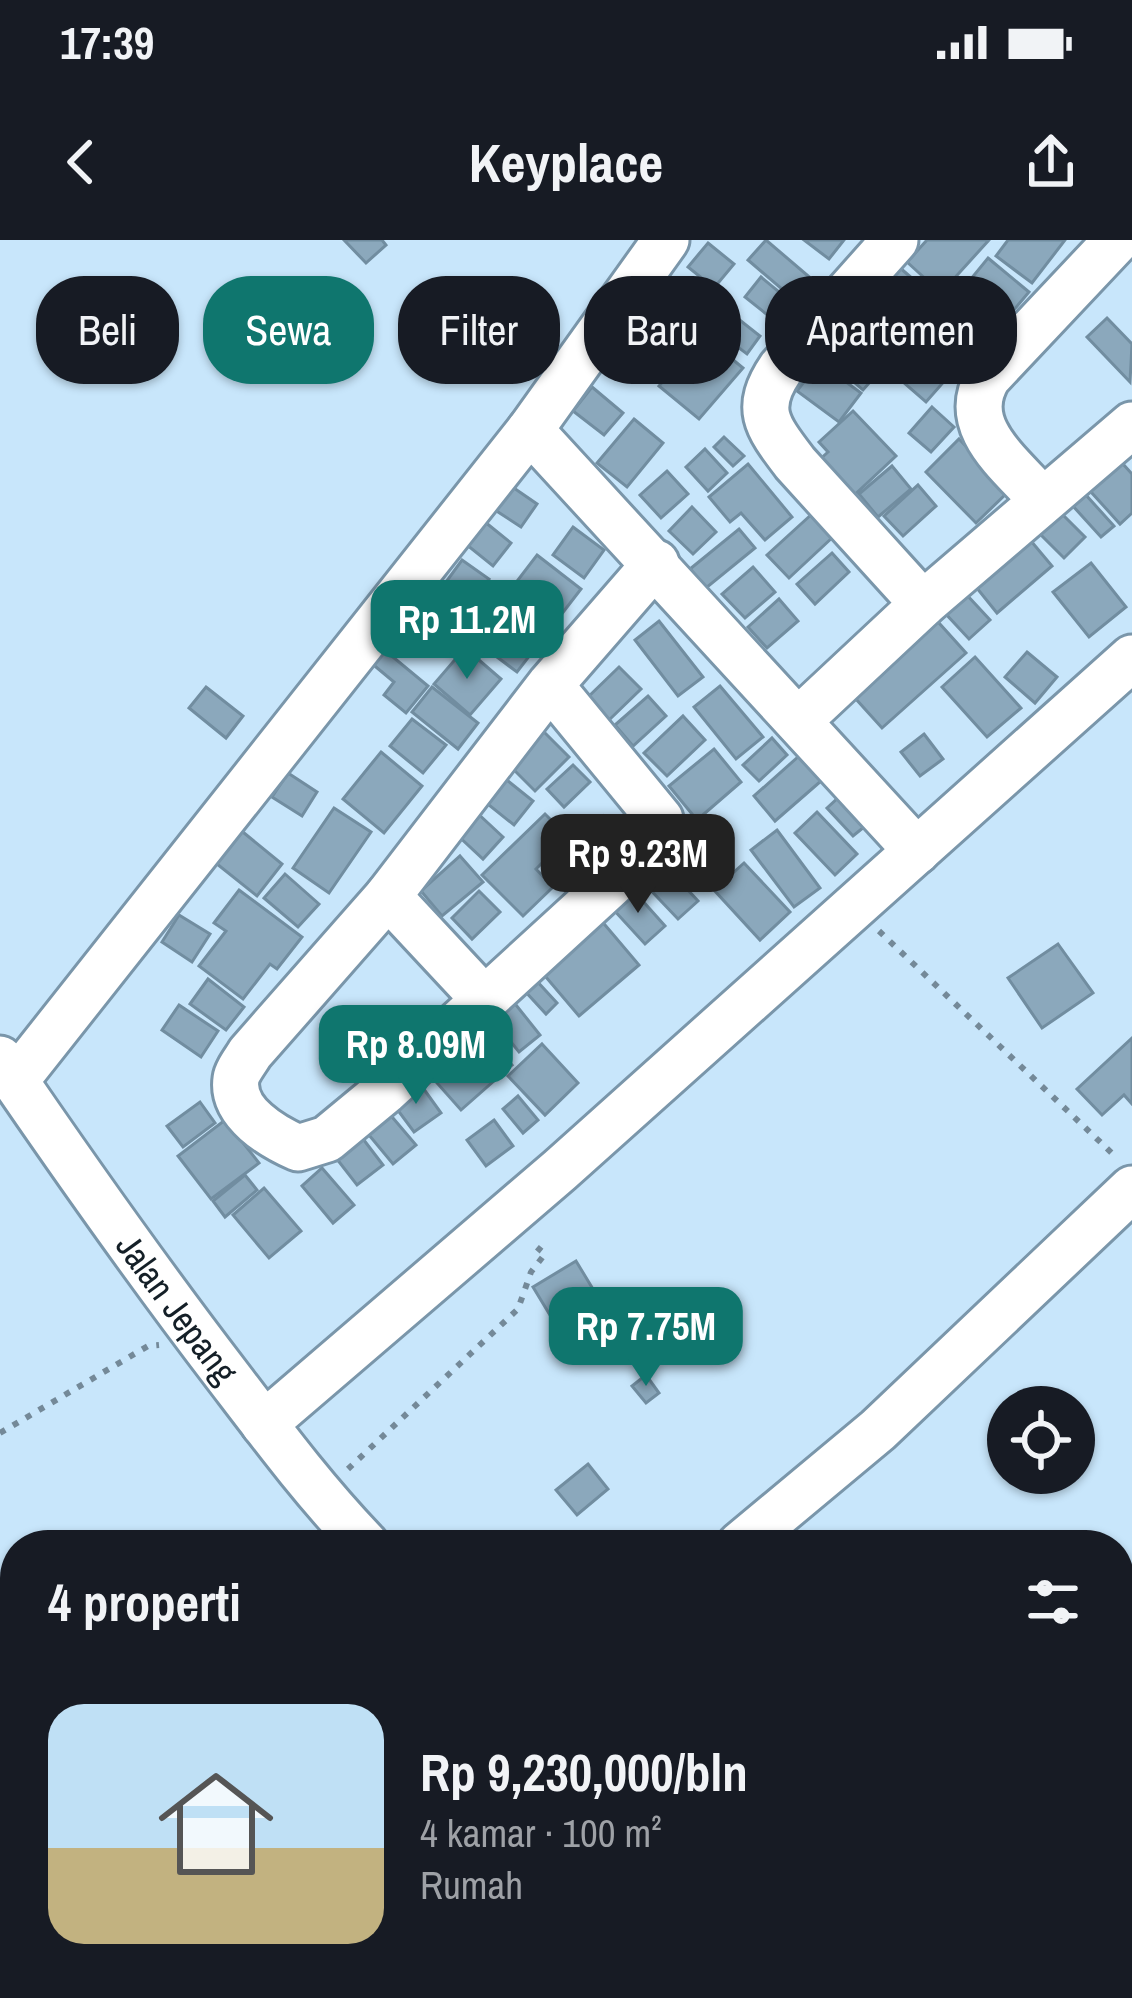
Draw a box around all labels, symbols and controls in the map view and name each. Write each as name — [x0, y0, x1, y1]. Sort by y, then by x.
text: 17:39 — [60, 12, 154, 73]
text: Keyplace — [469, 126, 663, 199]
icon: back — [48, 129, 114, 195]
icon: share — [1018, 129, 1084, 195]
chip: Beli — [36, 276, 179, 384]
chip: Sewa — [203, 276, 374, 384]
chip: Filter — [398, 276, 560, 384]
chip: Baru — [584, 276, 741, 384]
chip: Apartemen — [765, 276, 1017, 384]
pin: Rp 11.2M — [343, 580, 591, 682]
text: Rp 11.2M — [398, 593, 536, 645]
pin: Rp 9.23M — [514, 814, 762, 916]
text: Rp 9.23M — [568, 827, 708, 879]
pin: Rp 8.09M — [292, 1005, 540, 1107]
text: Rp 8.09M — [346, 1018, 486, 1070]
street label: Jalan Jepang — [105, 1224, 249, 1394]
pin: Rp 7.75M — [522, 1287, 770, 1389]
text: Rp 7.75M — [576, 1300, 716, 1352]
map controls — [987, 1386, 1095, 1494]
button: locate — [987, 1386, 1095, 1494]
text: 4 properti — [48, 1568, 241, 1637]
icon: filters — [1020, 1569, 1086, 1635]
text: Rp 9,230,000/bln — [420, 1738, 748, 1807]
icon: home — [144, 1752, 288, 1896]
text: 4 kamar · 100 m² — [420, 1807, 662, 1859]
text: Rumah — [420, 1859, 523, 1911]

